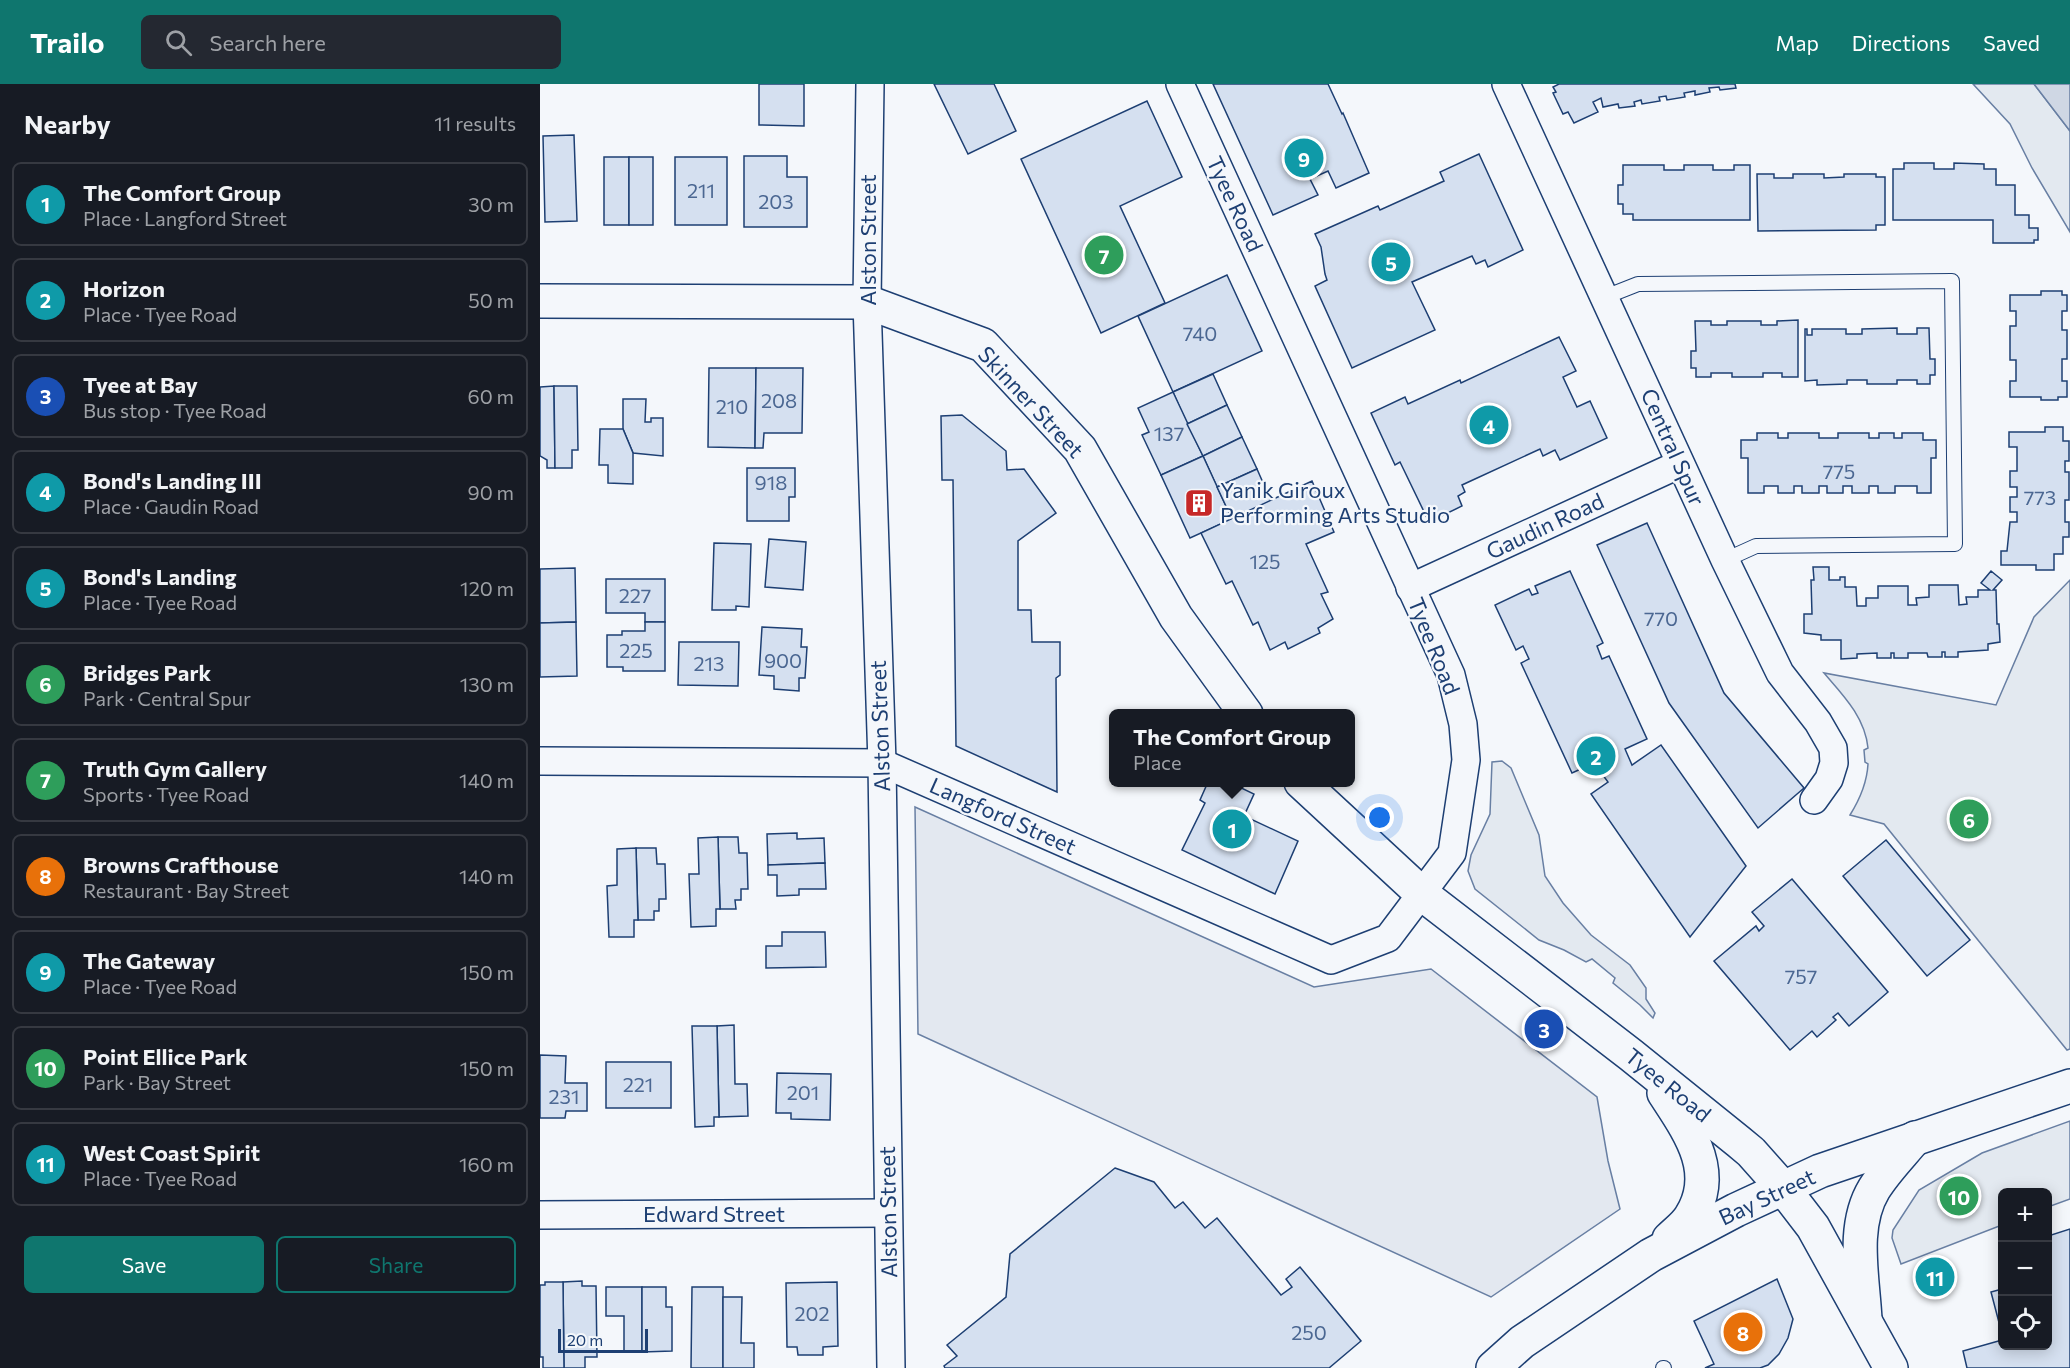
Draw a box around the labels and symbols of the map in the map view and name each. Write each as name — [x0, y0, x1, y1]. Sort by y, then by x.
pin: 9 — [1284, 136, 1323, 181]
street label: Tyee Road — [1202, 152, 1269, 256]
street label: Alston Street — [854, 174, 881, 306]
house number: 211 — [687, 178, 715, 202]
house number: 203 — [758, 189, 794, 213]
pin: 7 — [1084, 232, 1124, 278]
pin: 5 — [1372, 240, 1410, 285]
house number: 740 — [1183, 321, 1217, 345]
street label: Skinner Street — [973, 340, 1090, 463]
street label: Central Spur — [1636, 384, 1711, 510]
house number: 208 — [761, 388, 797, 412]
house number: 210 — [716, 394, 748, 418]
pin: 4 — [1470, 402, 1508, 448]
house number: 137 — [1154, 421, 1184, 445]
house number: 775 — [1823, 459, 1855, 483]
house number: 918 — [755, 470, 787, 494]
place label: Yanik Giroux Performing Arts Studio — [1220, 476, 1450, 528]
house number: 773 — [2024, 485, 2056, 509]
building icon: Yanik Giroux Performing Arts Studio — [1183, 487, 1215, 519]
street label: Gaudin Road — [1482, 487, 1608, 565]
house number: 125 — [1249, 549, 1281, 573]
house number: 227 — [619, 583, 651, 607]
street label: Tyee Road — [1403, 593, 1466, 698]
house number: 770 — [1644, 606, 1678, 630]
house number: 225 — [619, 638, 653, 662]
house number: 900 — [764, 648, 802, 672]
house number: 213 — [693, 651, 725, 675]
street label: Alston Street — [864, 660, 895, 792]
pin: 2 — [1576, 734, 1616, 778]
street label: Langford Street — [926, 771, 1081, 860]
pin: 6 — [1950, 796, 1988, 842]
your location — [1365, 803, 1394, 832]
pin: 1 — [1212, 806, 1252, 852]
house number: 757 — [1785, 964, 1817, 988]
pin: 3 — [1524, 1006, 1564, 1052]
street label: Tyee Road — [1620, 1042, 1717, 1127]
house number: 221 — [623, 1072, 653, 1096]
house number: 201 — [787, 1080, 819, 1104]
house number: 231 — [548, 1084, 580, 1108]
street label: Alston Street — [873, 1146, 902, 1278]
street label: Bay Street — [1714, 1162, 1819, 1231]
pin: 10 — [1940, 1174, 1978, 1218]
street label: Edward Street — [643, 1200, 785, 1227]
pin: 11 — [1916, 1254, 1954, 1300]
house number: 202 — [794, 1301, 830, 1325]
pin: 8 — [1724, 1310, 1762, 1354]
house number: 250 — [1291, 1320, 1327, 1344]
scale bar — [558, 1326, 648, 1354]

